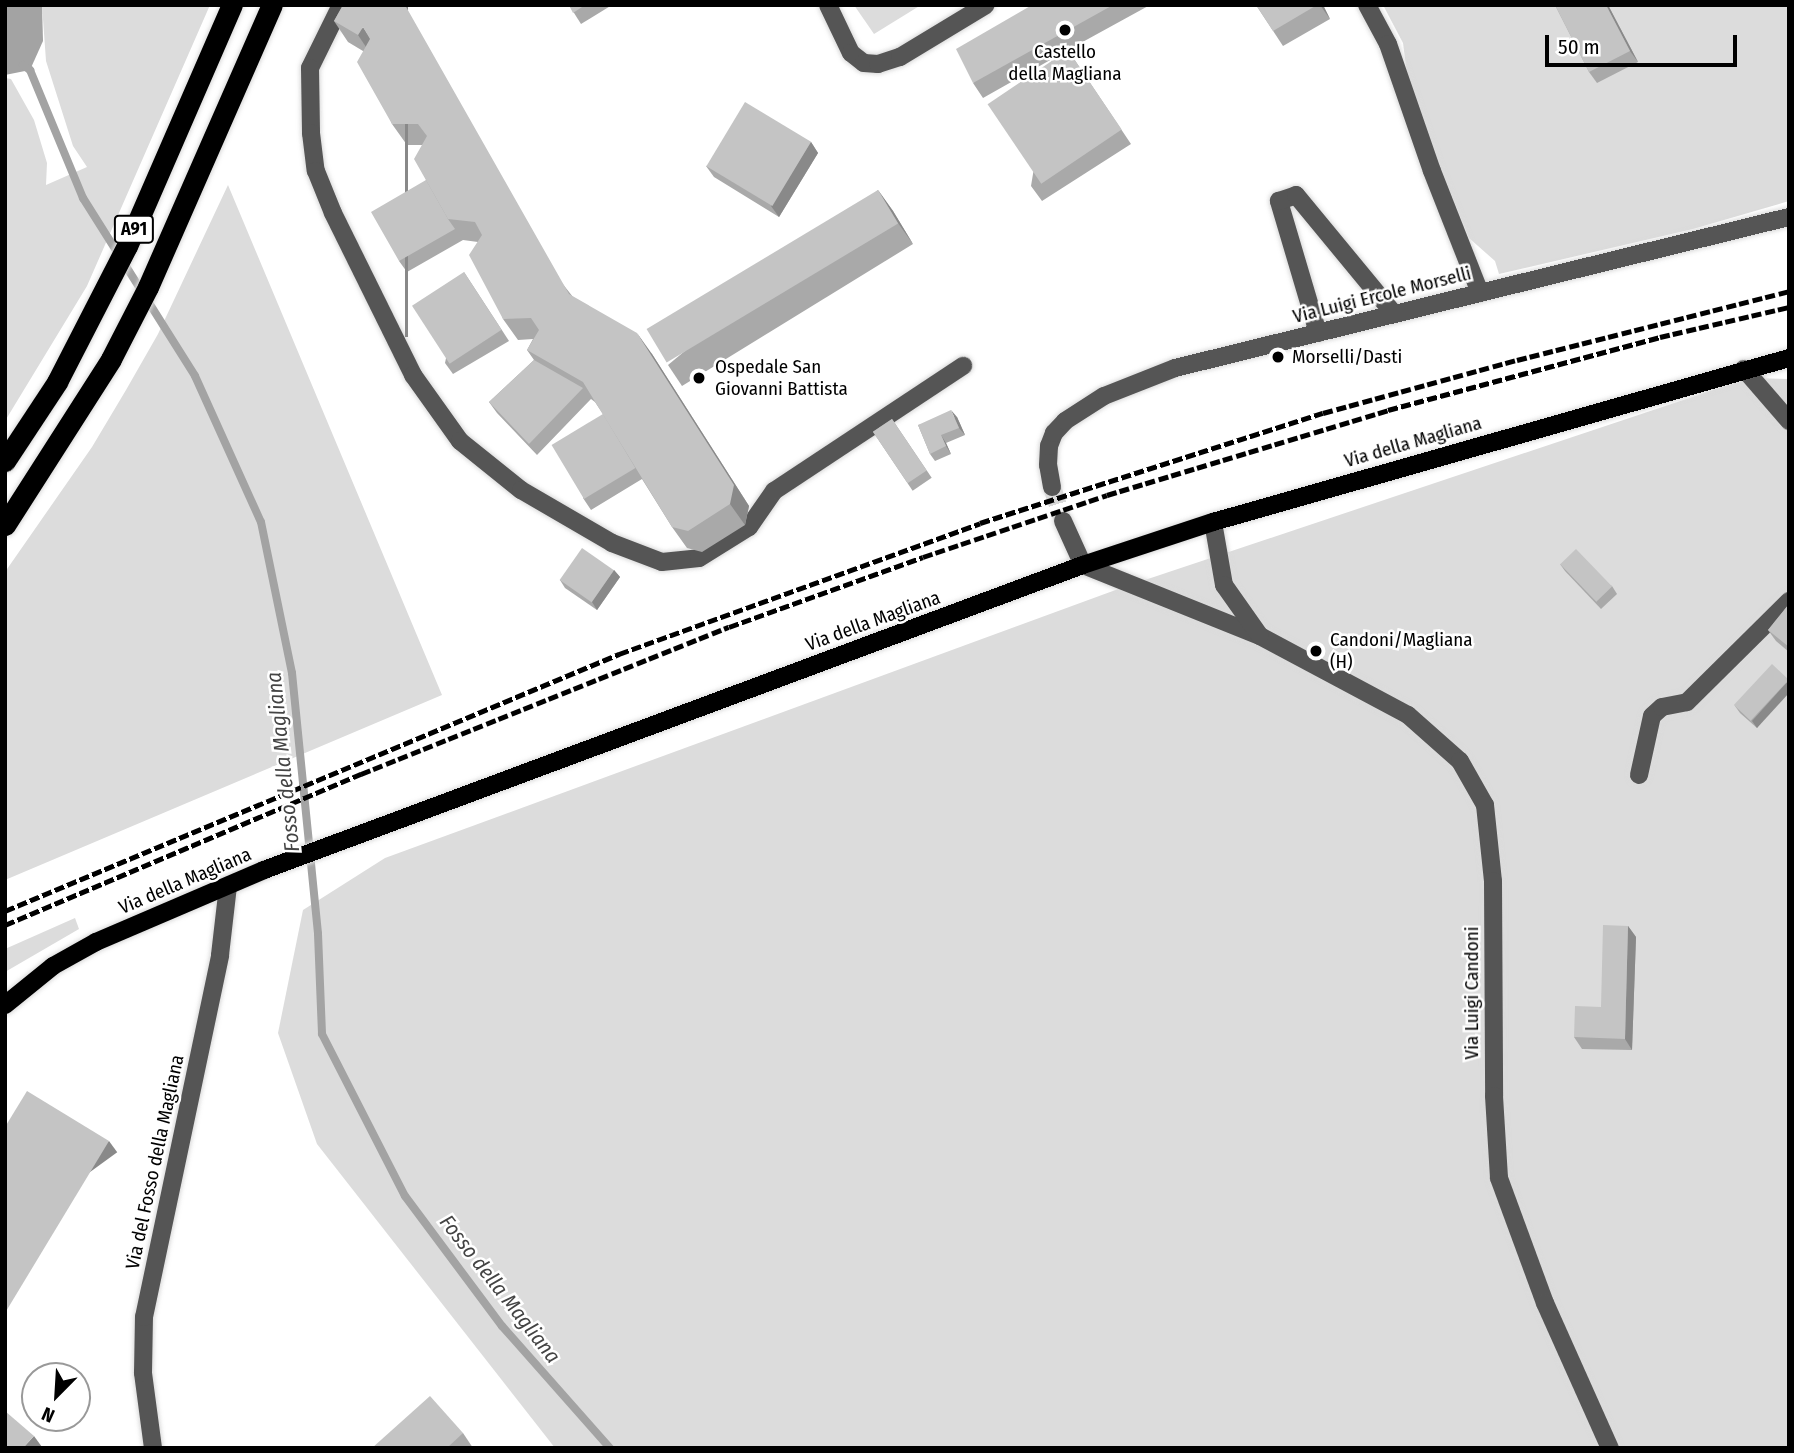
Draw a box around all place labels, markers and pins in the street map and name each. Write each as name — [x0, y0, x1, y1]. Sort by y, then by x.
marker: Castello della Magliana — [1057, 22, 1073, 38]
place label: Castello della Magliana — [1008, 41, 1122, 85]
place label: Morselli/Dasti — [1292, 346, 1402, 368]
marker: Morselli/Dasti — [1270, 349, 1286, 365]
place label: Ospedale San Giovanni Battista — [715, 356, 848, 400]
marker: Ospedale San Giovanni Battista — [689, 368, 709, 388]
place label: Candoni/Magliana (H) — [1330, 629, 1473, 673]
marker: Candoni/Magliana (H) — [1308, 643, 1324, 659]

